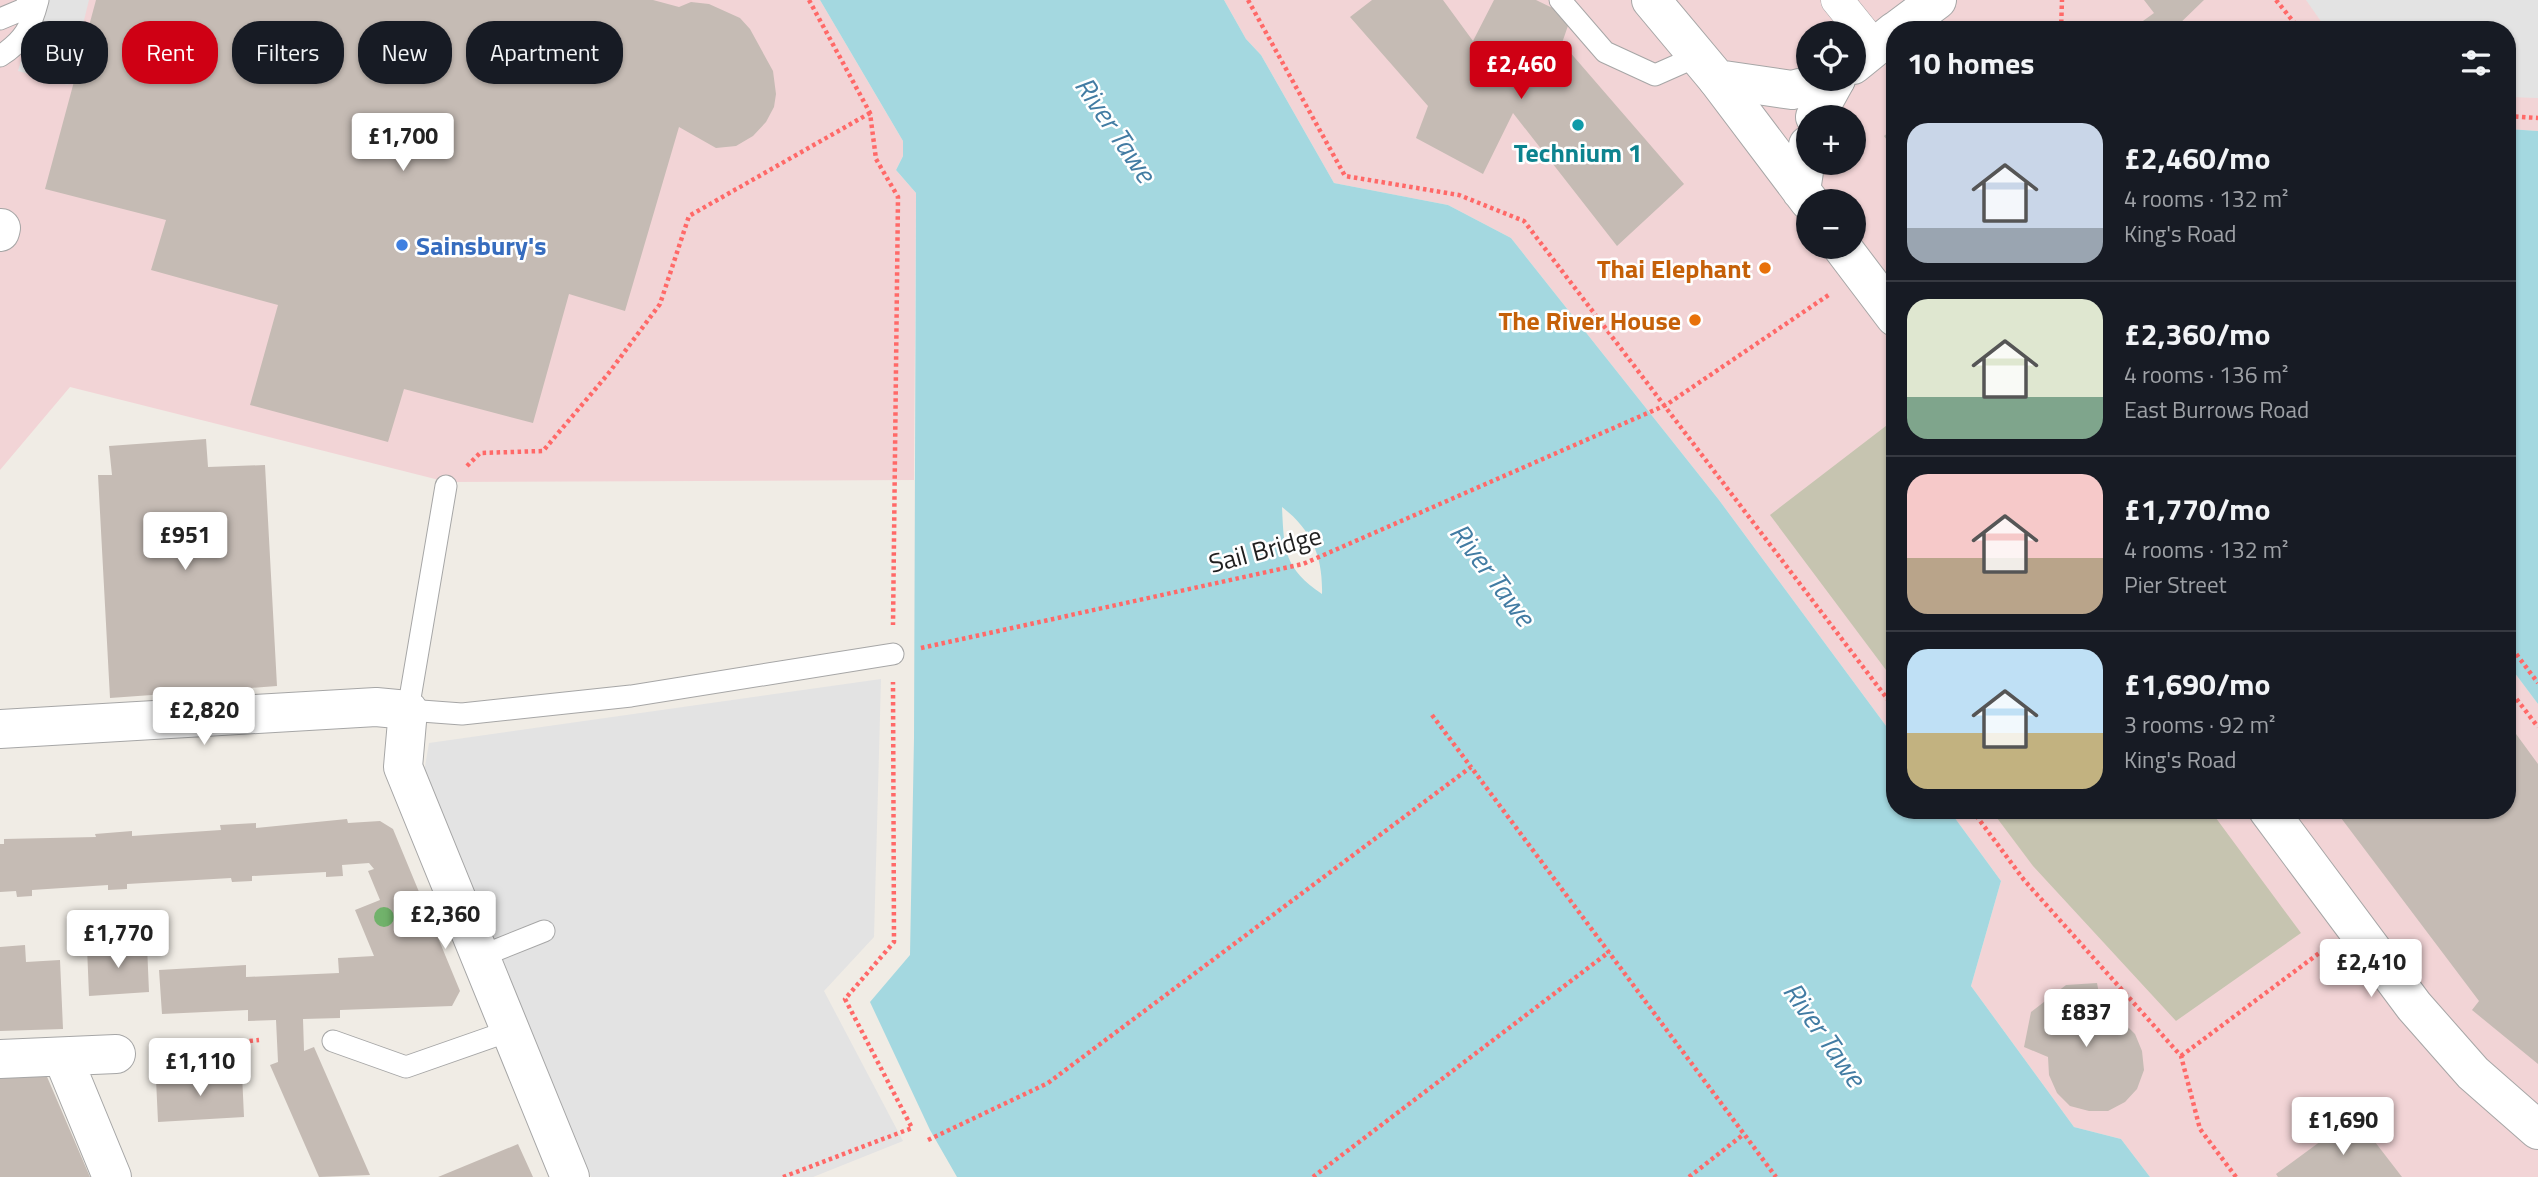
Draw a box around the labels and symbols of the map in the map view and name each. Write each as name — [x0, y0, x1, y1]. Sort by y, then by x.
pin: £2,460 — [1464, 42, 1578, 101]
water label: River Tawe — [1065, 67, 1169, 192]
pin: £1,700 — [346, 114, 460, 173]
marker: Technium 1 — [1570, 117, 1586, 133]
place label: Technium 1 — [1514, 133, 1642, 172]
place label: Sainsbury's — [416, 226, 546, 265]
marker: Sainsbury's — [394, 237, 410, 253]
place label: Thai Elephant — [1597, 249, 1751, 288]
marker: Thai Elephant — [1757, 260, 1773, 276]
place label: The River House — [1499, 301, 1681, 340]
marker: The River House — [1687, 312, 1703, 328]
pin: £951 — [144, 512, 226, 572]
water label: River Tawe — [1440, 513, 1548, 636]
street label: Sail Bridge — [1204, 515, 1326, 583]
pin: £2,820 — [147, 688, 261, 747]
pin: £2,360 — [388, 892, 502, 951]
pin: £1,770 — [61, 911, 175, 970]
pin: £2,410 — [2314, 940, 2428, 999]
water label: River Tawe — [1773, 973, 1878, 1097]
pin: £837 — [2045, 990, 2127, 1049]
pin: £1,110 — [143, 1038, 257, 1098]
pin: £1,690 — [2286, 1098, 2400, 1157]

